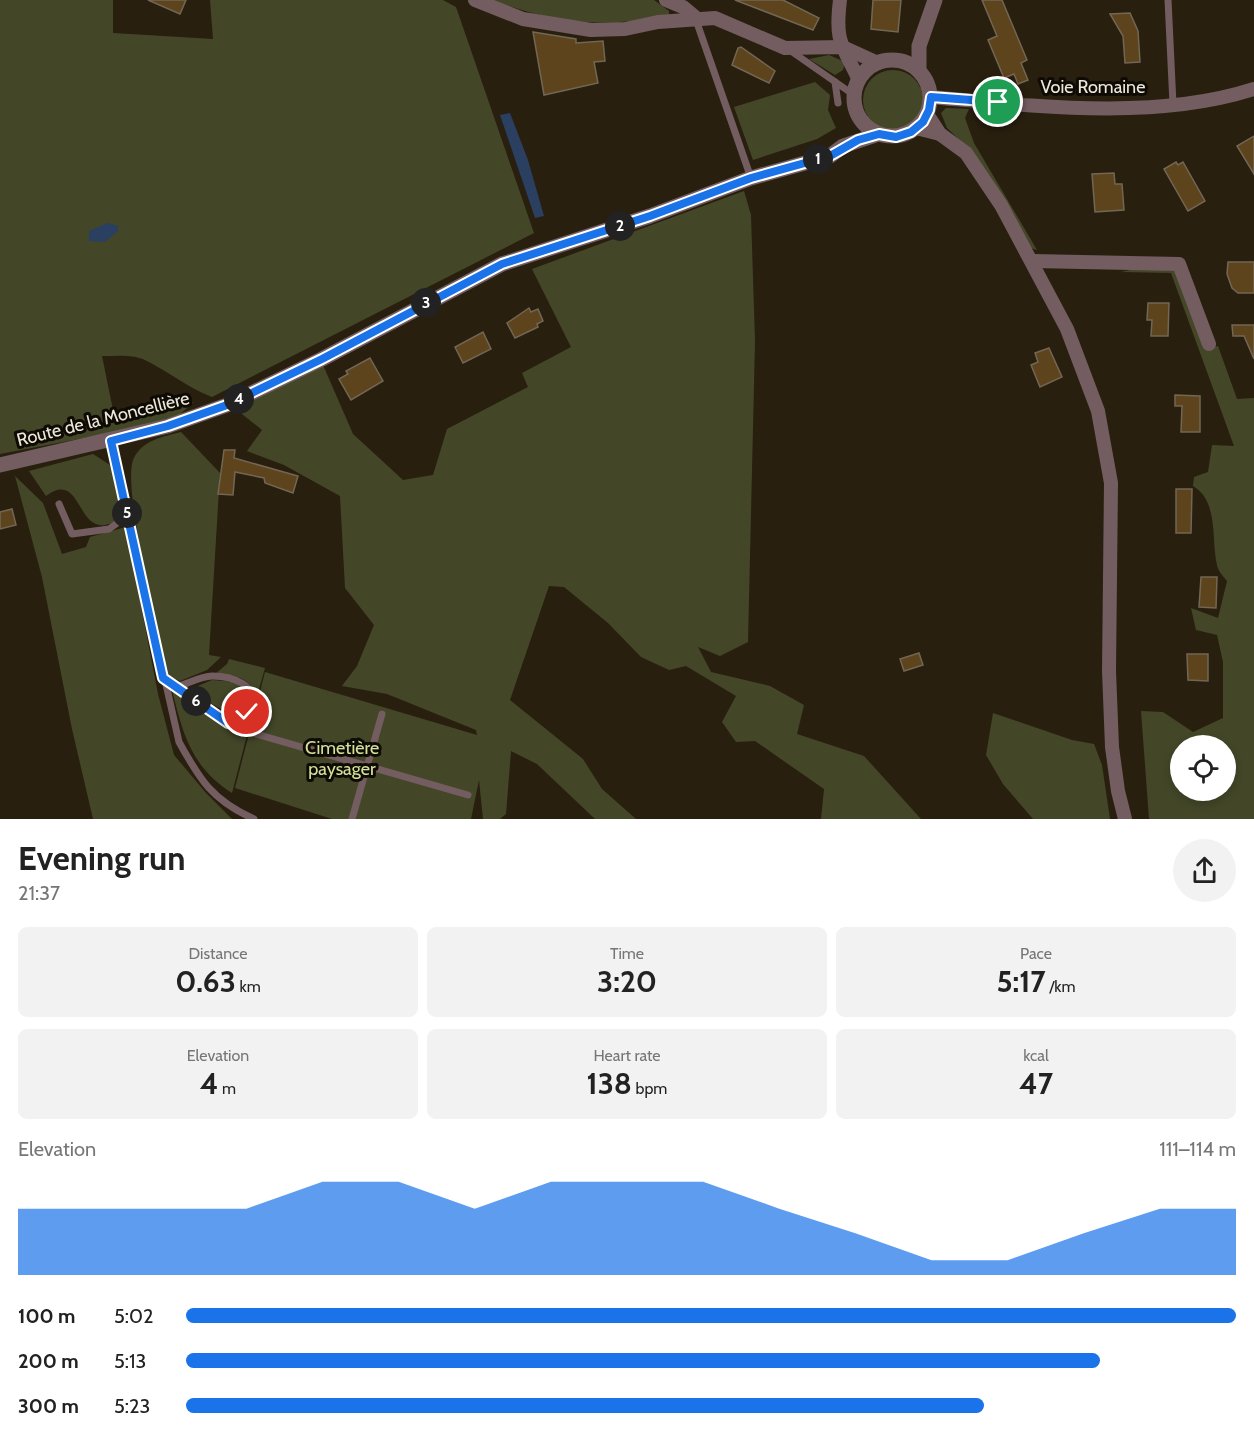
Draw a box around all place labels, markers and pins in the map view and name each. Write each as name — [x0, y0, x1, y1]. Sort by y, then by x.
pin — [972, 76, 1023, 127]
pin: 1 — [803, 144, 833, 174]
pin: 2 — [605, 211, 635, 241]
pin: 3 — [411, 288, 441, 318]
pin: 4 — [224, 384, 254, 414]
pin: 5 — [112, 498, 142, 528]
pin: 6 — [181, 686, 211, 716]
pin — [221, 686, 272, 737]

